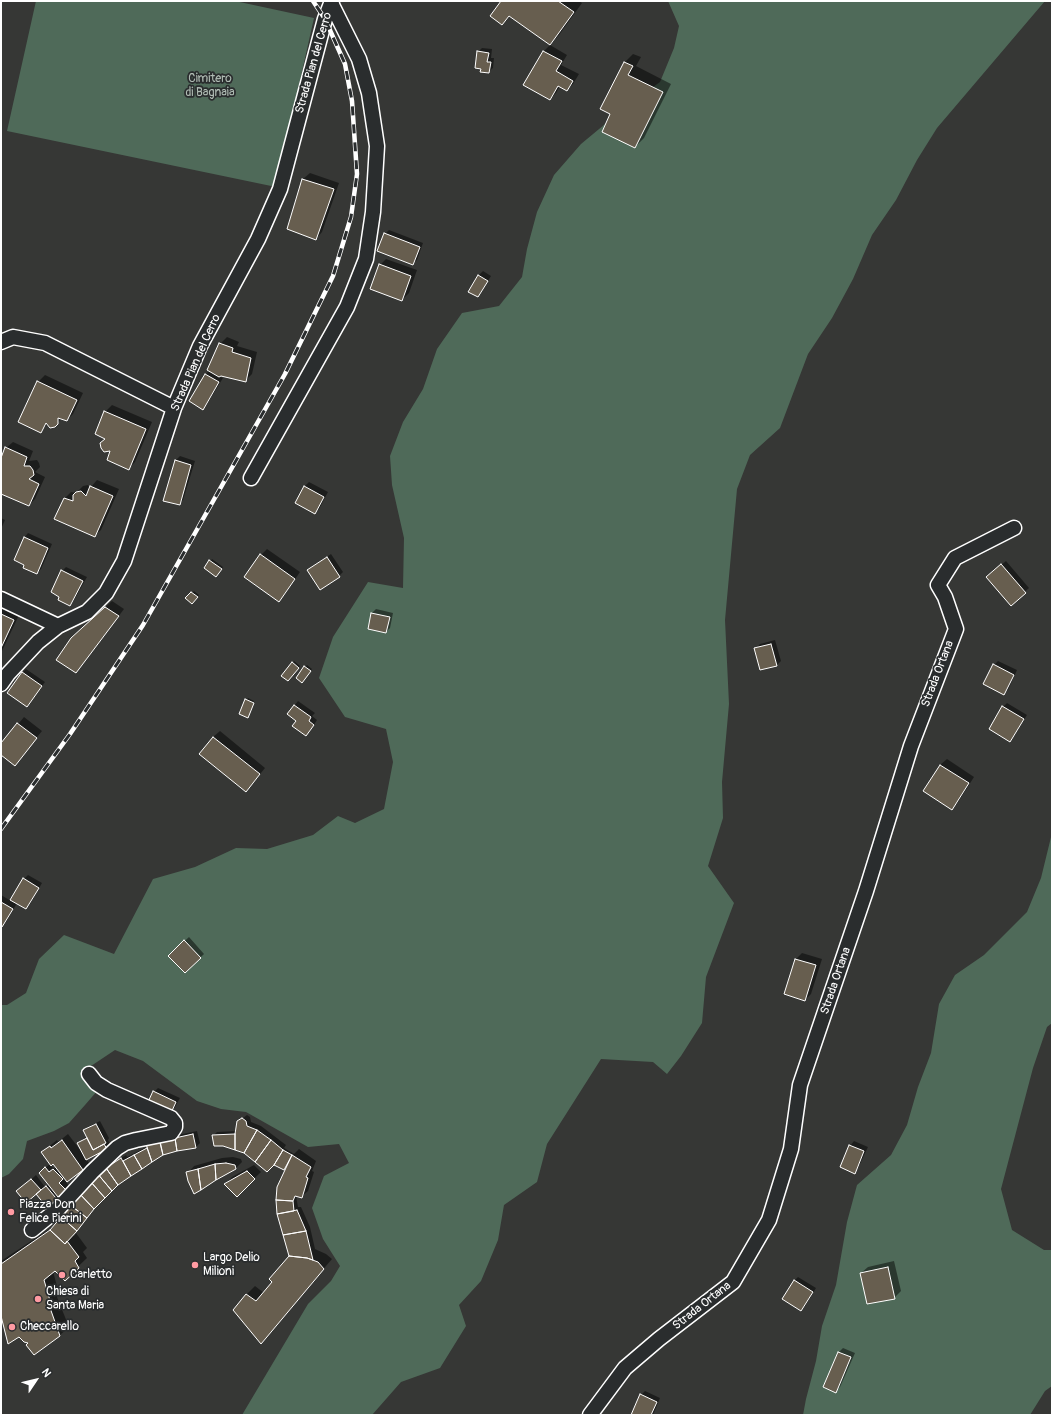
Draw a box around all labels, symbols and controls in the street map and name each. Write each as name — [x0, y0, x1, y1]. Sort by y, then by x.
street label: Strada Pian del Cerro — [293, 11, 335, 115]
park label: Cimitero di Bagnaia — [185, 72, 235, 100]
street label: Strada Pian del Cerro — [168, 312, 224, 414]
street label: Strada Ortana — [919, 639, 957, 709]
street label: Strada Ortana — [818, 946, 854, 1016]
place label: Piazza Don Felice Pierini — [19, 1198, 81, 1226]
marker: Piazza Don Felice Pierini — [6, 1207, 16, 1217]
place label: Largo Delio Milioni — [203, 1251, 260, 1279]
marker: Largo Delio Milioni — [190, 1260, 200, 1270]
place label: Carletto — [70, 1268, 112, 1282]
marker: Carletto — [57, 1270, 67, 1280]
street label: Strada Ortana — [670, 1279, 734, 1333]
place label: Chiesa di Santa Maria — [46, 1285, 104, 1313]
marker: Chiesa di Santa Maria — [33, 1294, 43, 1304]
place label: Checcarello — [20, 1320, 79, 1334]
marker: Checcarello — [7, 1322, 17, 1332]
north arrow — [16, 1360, 56, 1400]
text: N — [39, 1366, 54, 1380]

